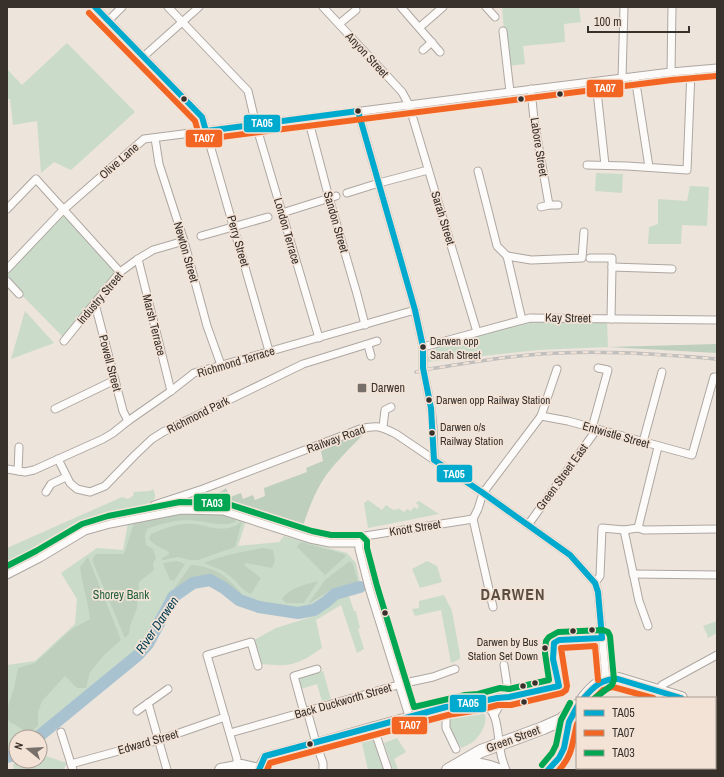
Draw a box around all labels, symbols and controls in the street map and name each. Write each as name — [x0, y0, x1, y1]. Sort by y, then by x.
scale bar — [588, 8, 689, 34]
text: 100 m — [594, 14, 621, 30]
street label: Anyon Street — [341, 28, 392, 81]
line badge: TA07 — [586, 79, 624, 98]
text: TA07 — [594, 81, 616, 95]
unlabelled marker — [555, 89, 565, 99]
unlabelled marker — [179, 94, 189, 104]
unlabelled marker — [516, 94, 526, 104]
unlabelled marker — [353, 106, 363, 116]
line badge: TA05 — [243, 114, 281, 133]
text: TA05 — [251, 116, 273, 130]
street label: Labore Street — [526, 116, 552, 178]
line badge: TA07 — [185, 129, 223, 148]
text: TA07 — [193, 131, 215, 145]
street label: Olive Lane — [96, 139, 142, 183]
street label: Sarah Street — [427, 189, 459, 247]
street label: Sandon Street — [320, 190, 352, 255]
street label: London Terrace — [270, 196, 304, 266]
street label: Perry Street — [223, 214, 253, 269]
street label: Newton Street — [170, 220, 202, 284]
street label: Industry Street — [73, 268, 127, 328]
street label: Marsh Terrace — [139, 293, 169, 357]
street label: Kay Street — [545, 310, 591, 326]
street label: Powell Street — [95, 333, 125, 393]
place label: Darwen opp Sarah Street — [430, 334, 481, 362]
marker: Darwen opp Sarah Street — [418, 342, 428, 352]
street label: Richmond Terrace — [195, 343, 277, 381]
place label: Darwen — [371, 380, 405, 396]
marker: Darwen — [356, 382, 368, 394]
street label: Richmond Park — [164, 392, 232, 438]
place label: Darwen opp Railway Station — [436, 393, 550, 407]
marker: Darwen opp Railway Station — [424, 395, 434, 405]
street label: Entwistle Street — [581, 418, 652, 452]
place label: Darwen o/s Railway Station — [440, 420, 503, 448]
street label: Railway Road — [304, 421, 368, 457]
marker: Darwen o/s Railway Station — [427, 428, 437, 438]
street label: Green Street East — [532, 440, 592, 514]
line badge: TA05 — [436, 464, 473, 483]
text: TA05 — [443, 467, 465, 481]
line badge: TA03 — [193, 493, 231, 512]
text: TA03 — [201, 496, 223, 510]
street label: Knott Street — [388, 516, 442, 540]
district label: DARWEN — [481, 583, 545, 605]
park label: Shorey Bank — [93, 587, 149, 603]
water label: River Darwen — [132, 593, 182, 657]
unlabelled marker — [380, 608, 390, 618]
unlabelled marker — [587, 625, 597, 635]
unlabelled marker — [568, 626, 578, 636]
place label: Darwen by Bus Station Set Down — [468, 635, 538, 663]
marker: Darwen by Bus Station Set Down — [540, 643, 550, 653]
unlabelled marker — [530, 678, 540, 688]
street label: Back Duckworth Street — [293, 679, 394, 722]
unlabelled marker — [518, 681, 528, 691]
line badge: TA05 — [449, 694, 487, 713]
text: TA05 — [457, 696, 479, 710]
unlabelled marker — [519, 697, 529, 707]
legend — [576, 697, 716, 769]
text: TA05 — [612, 705, 635, 721]
line badge: TA07 — [391, 716, 428, 735]
text: TA07 — [399, 718, 421, 732]
street label: Green Street — [484, 722, 542, 756]
text: TA07 — [612, 725, 635, 741]
street label: Edward Street — [116, 726, 180, 758]
north arrow — [8, 729, 48, 769]
unlabelled marker — [305, 739, 315, 749]
text: N — [11, 741, 26, 751]
text: TA03 — [612, 745, 635, 761]

